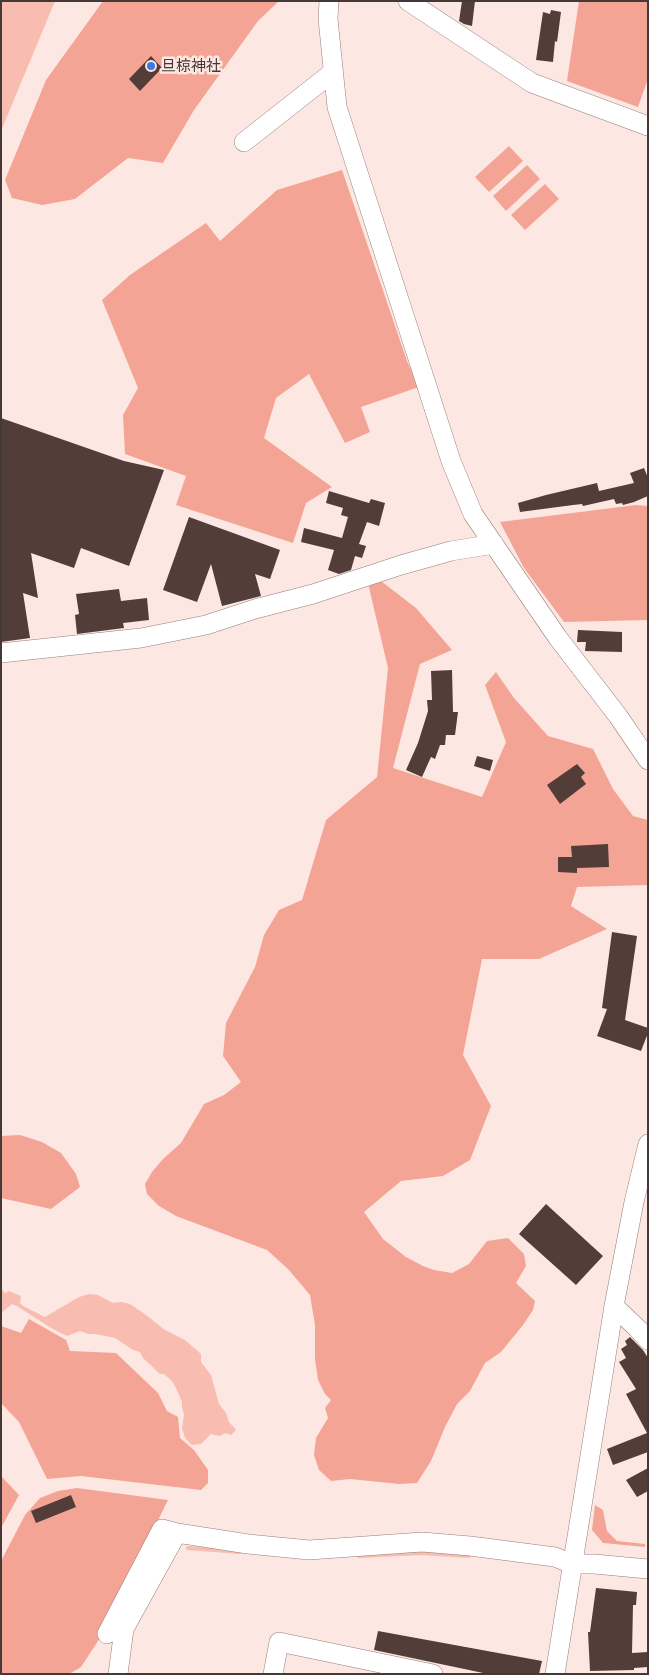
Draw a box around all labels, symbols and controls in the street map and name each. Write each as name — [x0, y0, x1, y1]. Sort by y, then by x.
place label: 旦椋神社 — [161, 57, 221, 75]
marker: 旦椋神社 — [145, 60, 157, 72]

